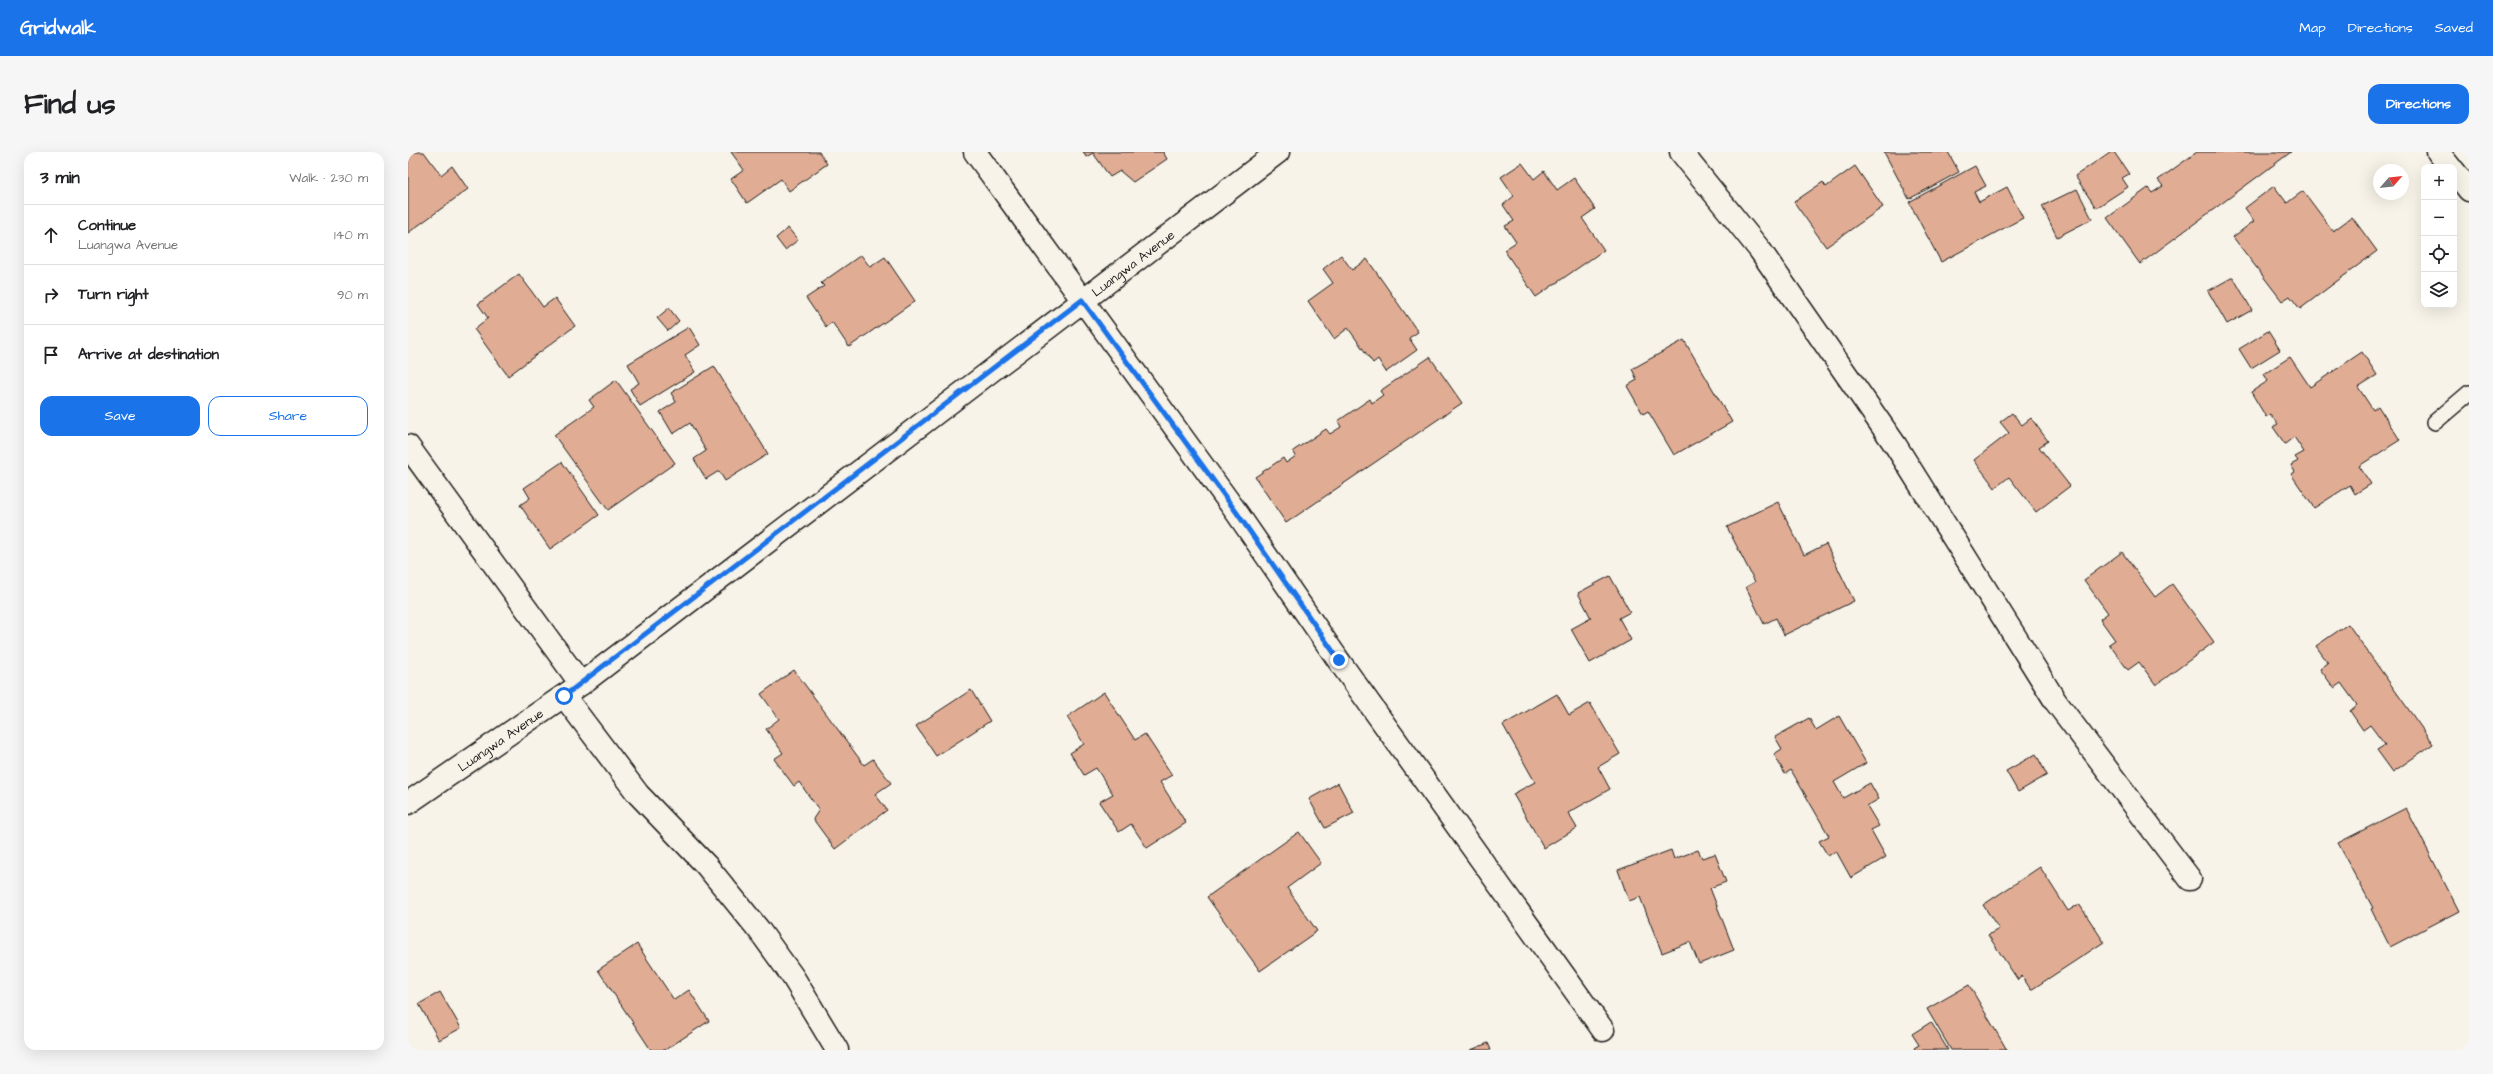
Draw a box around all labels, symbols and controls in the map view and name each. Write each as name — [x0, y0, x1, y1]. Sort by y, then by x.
text: Gridwalk — [20, 15, 96, 42]
text: Map — [2299, 18, 2326, 38]
text: Directions — [2348, 18, 2413, 38]
text: Saved — [2435, 18, 2473, 38]
button: Directions — [2368, 84, 2469, 124]
text: Find us — [24, 85, 115, 124]
north arrow — [2373, 164, 2409, 200]
map controls — [2421, 164, 2457, 308]
button: + — [2421, 164, 2457, 200]
text: 3 min — [40, 166, 80, 190]
text: Walk · 230 m — [289, 169, 368, 187]
button: − — [2421, 200, 2457, 236]
text: Continue — [78, 215, 136, 236]
icon: ahead — [40, 224, 62, 246]
text: 140 m — [334, 226, 368, 244]
street label: Luangwa Avenue — [1088, 226, 1179, 301]
text: Luangwa Avenue — [78, 236, 178, 254]
button: locate — [2421, 236, 2457, 272]
button: layers — [2421, 272, 2457, 308]
icon: right — [40, 284, 62, 306]
text: Turn right — [78, 284, 149, 305]
text: 90 m — [337, 286, 368, 304]
icon: arrive — [40, 344, 62, 366]
text: Arrive at destination — [78, 344, 219, 365]
button: Save — [40, 396, 200, 436]
button: Share — [208, 396, 368, 436]
route end — [1330, 651, 1348, 669]
route start — [555, 687, 573, 705]
street label: Luangwa Avenue — [455, 705, 547, 776]

